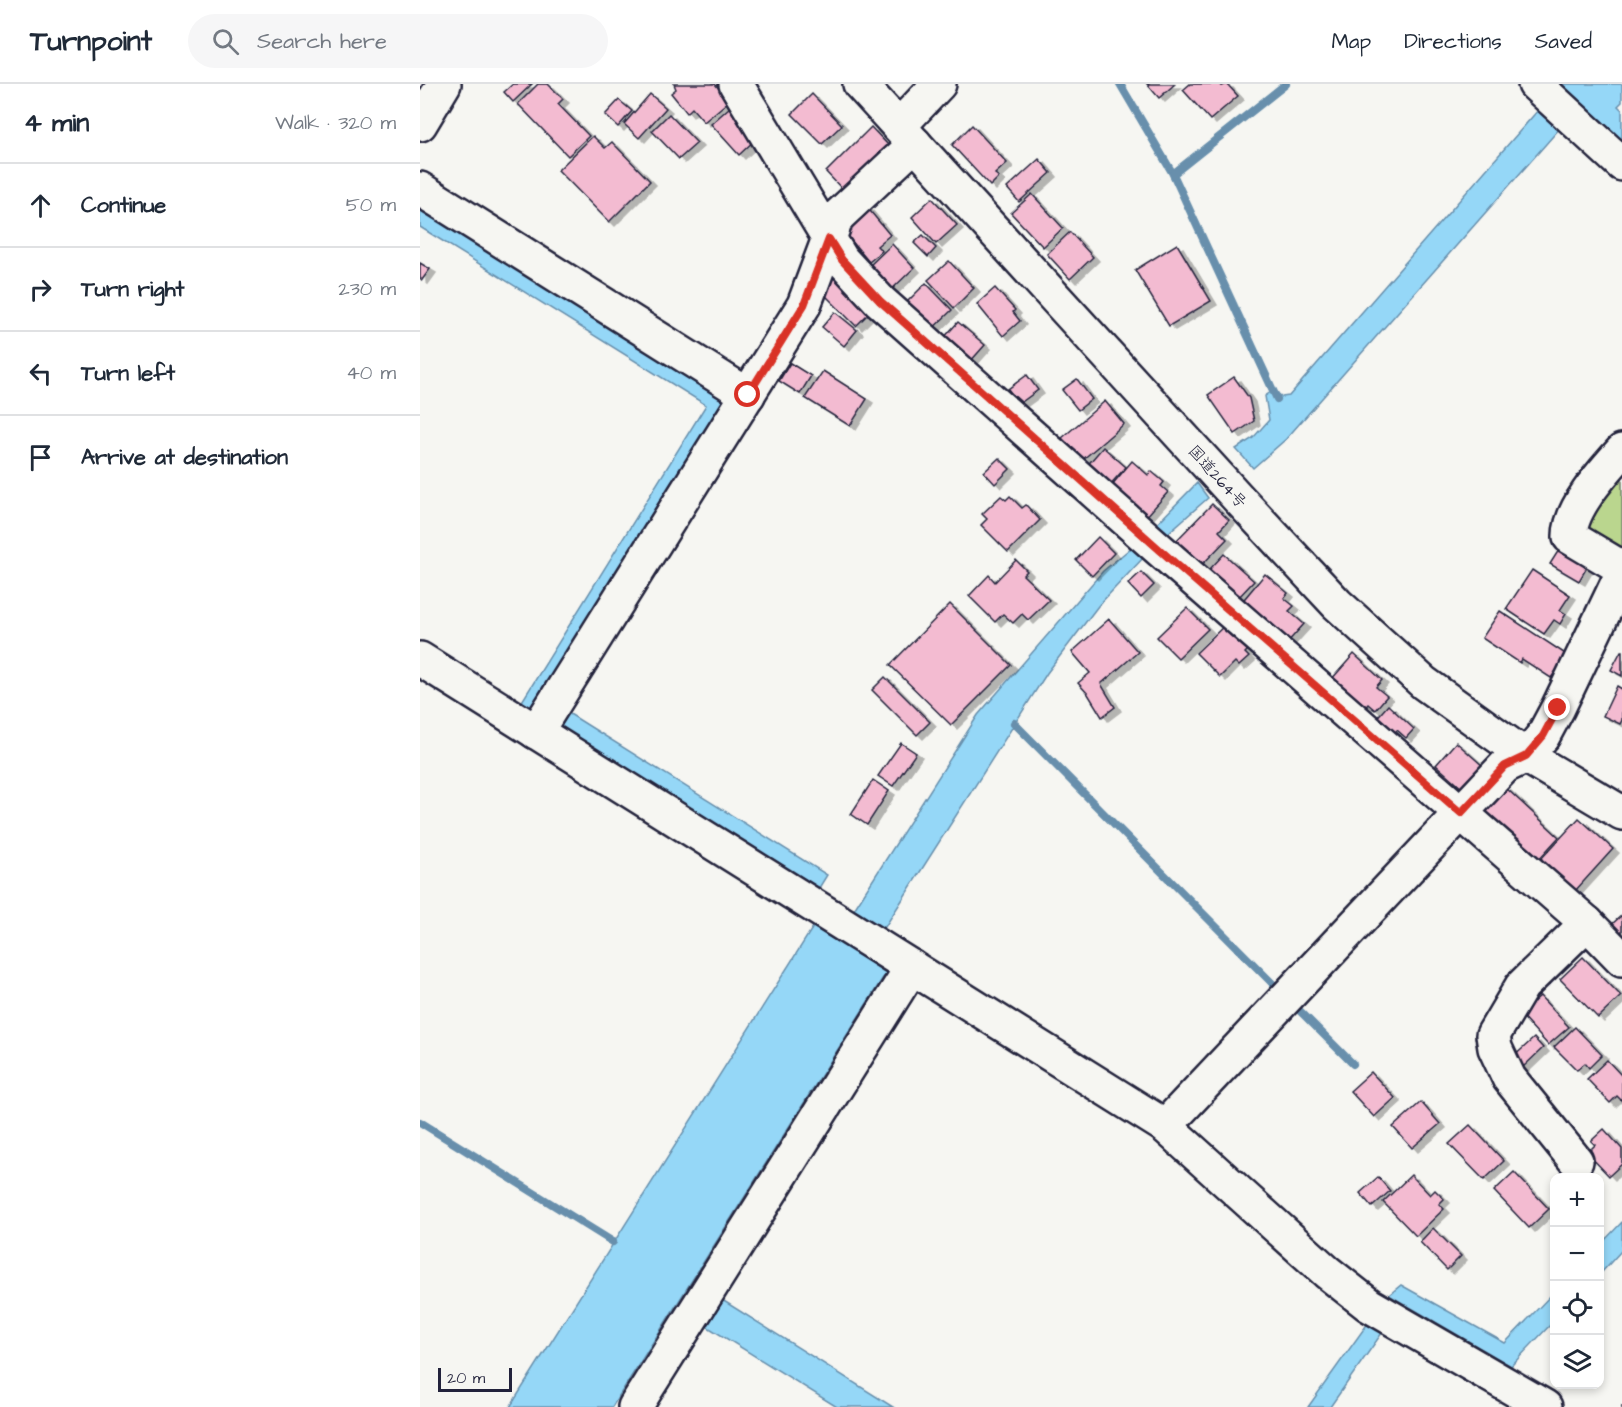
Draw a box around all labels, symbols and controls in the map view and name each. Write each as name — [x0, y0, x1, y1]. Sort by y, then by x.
search box — [188, 14, 608, 68]
text: Turnpoint — [30, 22, 152, 61]
icon: search — [209, 25, 242, 58]
text: Search here — [257, 26, 387, 57]
text: Map — [1331, 27, 1371, 56]
text: Directions — [1404, 27, 1502, 56]
text: Saved — [1535, 27, 1592, 56]
text: 4 min — [24, 105, 89, 141]
text: Walk · 320 m — [275, 109, 396, 137]
icon: ahead — [24, 189, 57, 222]
text: Continue — [81, 190, 166, 221]
text: 50 m — [346, 191, 396, 219]
icon: right — [24, 273, 57, 306]
text: Turn right — [81, 274, 184, 305]
text: 230 m — [338, 275, 396, 303]
icon: left — [24, 357, 57, 390]
text: Turn left — [81, 358, 175, 389]
text: 40 m — [346, 359, 396, 387]
route start — [734, 381, 760, 407]
street label: 国道264号 — [1183, 440, 1252, 513]
icon: arrive — [24, 441, 57, 474]
text: Arrive at destination — [81, 442, 288, 473]
route end — [1544, 694, 1570, 720]
map controls — [1550, 1173, 1604, 1389]
button: + — [1550, 1173, 1604, 1227]
button: − — [1550, 1227, 1604, 1281]
button: locate — [1550, 1281, 1604, 1335]
button: layers — [1550, 1335, 1604, 1389]
scale bar — [438, 1365, 512, 1392]
text: 20 m — [447, 1367, 485, 1389]

